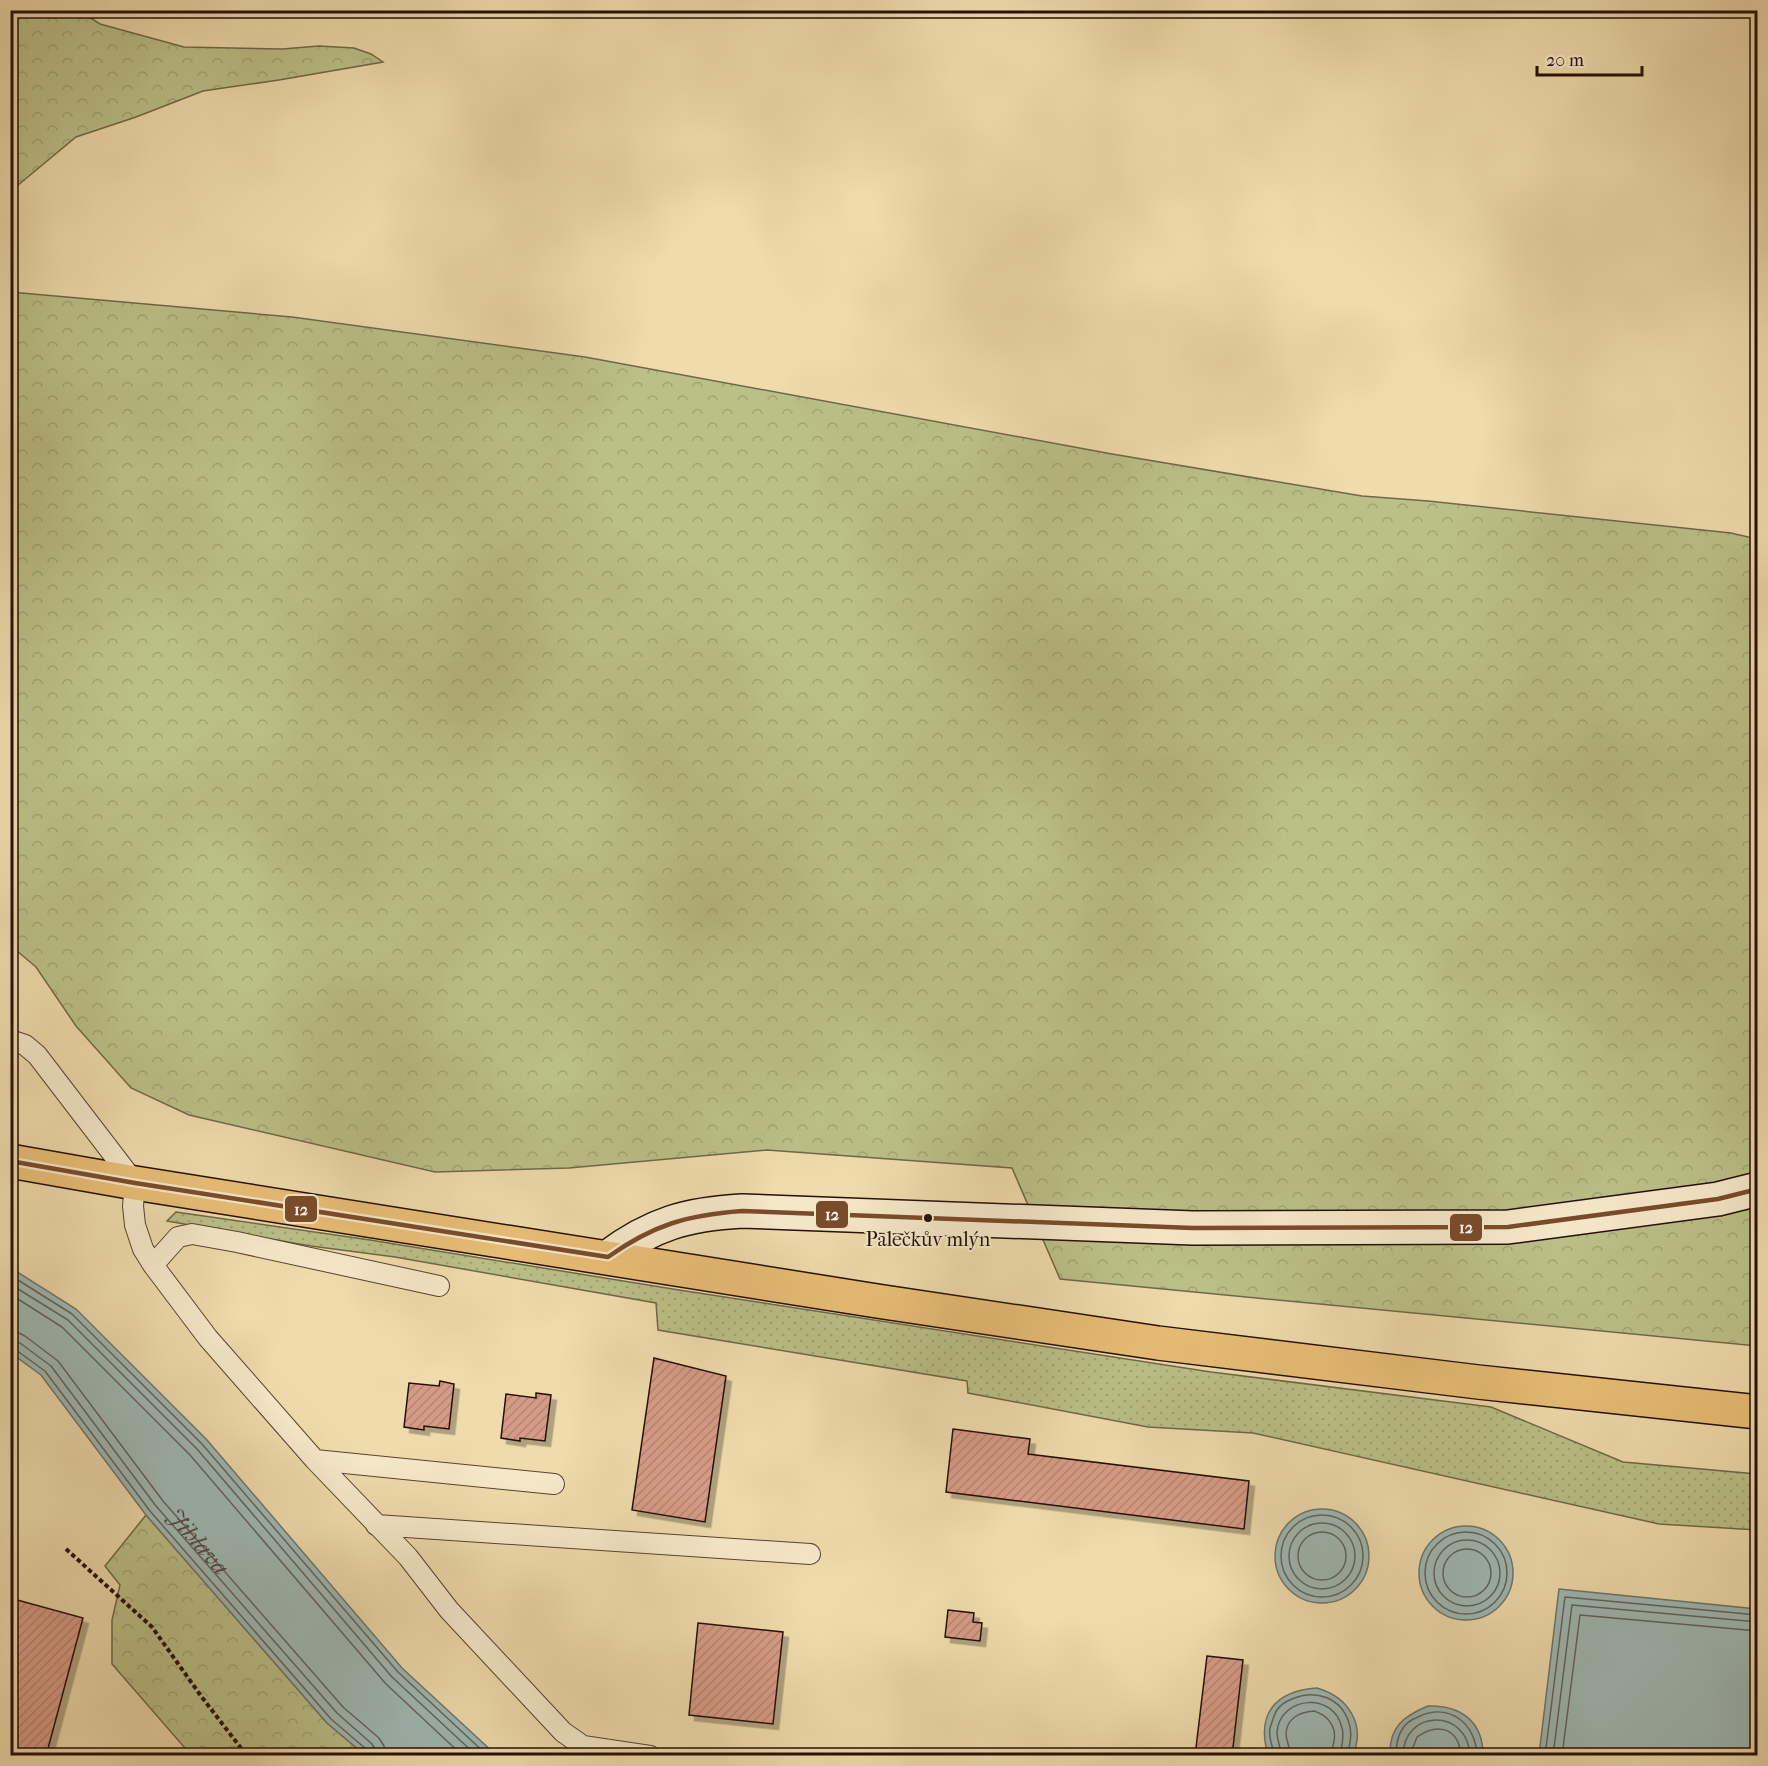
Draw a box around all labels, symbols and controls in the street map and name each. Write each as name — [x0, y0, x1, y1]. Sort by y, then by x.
scale bar — [1537, 39, 1642, 77]
text: 20 m — [1546, 50, 1584, 71]
line badge: 12 — [284, 1195, 318, 1223]
text: 12 — [294, 1200, 308, 1219]
line badge: 12 — [815, 1200, 849, 1229]
text: 12 — [825, 1205, 839, 1224]
marker: Palečkův mlýn — [922, 1212, 934, 1224]
line badge: 12 — [1449, 1213, 1483, 1242]
text: 12 — [1459, 1218, 1473, 1237]
place label: Palečkův mlýn — [866, 1228, 991, 1251]
water label: Jihlava — [162, 1502, 235, 1581]

